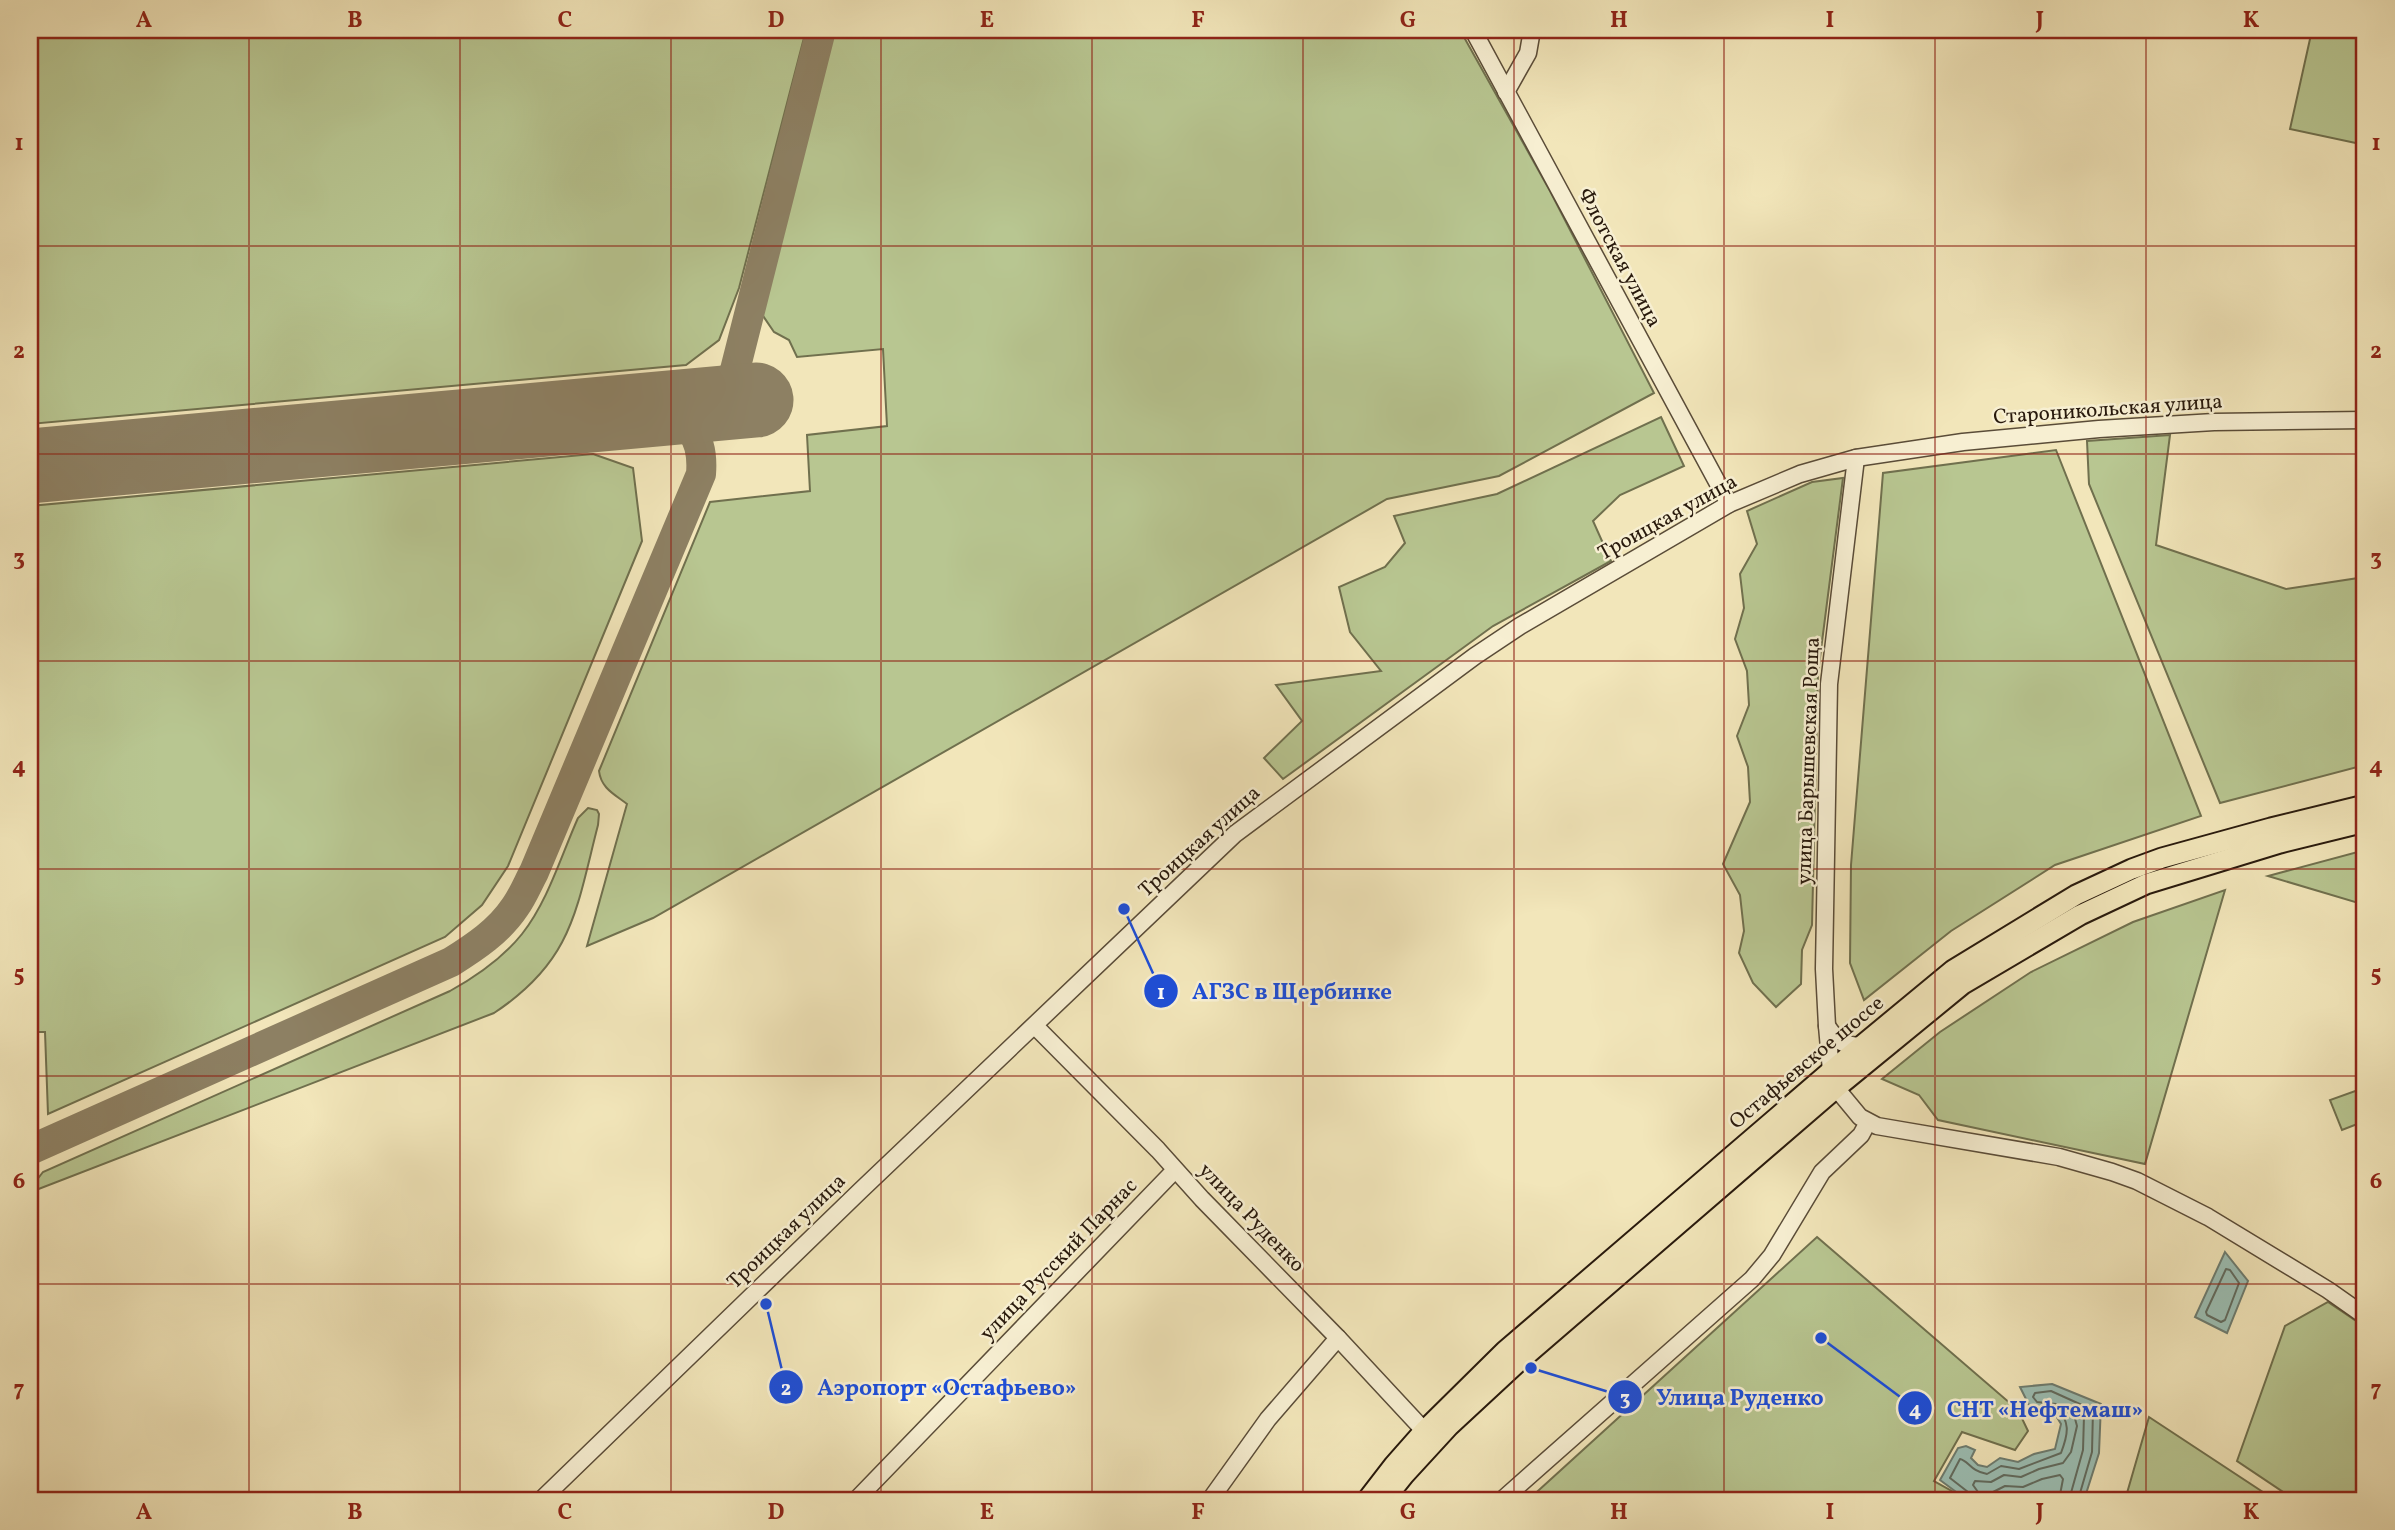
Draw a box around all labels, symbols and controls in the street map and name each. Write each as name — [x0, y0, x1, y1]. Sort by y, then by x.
text: A — [136, 5, 152, 37]
text: B — [347, 5, 363, 37]
text: C — [558, 5, 572, 37]
text: D — [768, 5, 785, 37]
text: E — [980, 5, 994, 37]
text: F — [1191, 5, 1205, 37]
text: G — [1400, 5, 1416, 37]
text: H — [1610, 5, 1628, 37]
text: I — [1826, 5, 1834, 37]
text: J — [2035, 5, 2044, 37]
text: K — [2243, 5, 2260, 37]
text: 1 — [14, 128, 24, 160]
text: 1 — [2371, 128, 2381, 160]
street label: Флотская улица — [1570, 183, 1668, 333]
text: 2 — [13, 336, 25, 368]
text: 2 — [2370, 336, 2382, 368]
street label: Староникольская улица — [1992, 388, 2224, 432]
street label: Троицкая улица — [1593, 468, 1743, 568]
text: 3 — [13, 543, 25, 575]
text: 3 — [2370, 543, 2382, 575]
street label: улица Барышевская Роща — [1790, 636, 1828, 886]
text: 4 — [12, 751, 26, 783]
text: 4 — [2369, 751, 2383, 783]
street label: Троицкая улица — [1133, 779, 1267, 905]
text: 5 — [13, 959, 25, 991]
text: 5 — [2370, 959, 2382, 991]
callout: АГЗС в Щербинке — [1143, 969, 1406, 1013]
text: АГЗС в Щербинке — [1192, 977, 1392, 1009]
text: 1 — [1157, 979, 1165, 1008]
street label: Остафьевское шоссе — [1723, 989, 1891, 1137]
street label: улица Руденко — [1191, 1157, 1311, 1279]
text: 6 — [13, 1166, 25, 1198]
text: 6 — [2370, 1166, 2382, 1198]
street label: Троицкая улица — [721, 1168, 853, 1296]
street label: улица Русский Парнас — [974, 1172, 1144, 1348]
callout: Аэропорт «Остафьево» — [768, 1365, 1091, 1409]
text: Аэропорт «Остафьево» — [817, 1373, 1077, 1405]
text: 7 — [14, 1374, 25, 1406]
text: 7 — [2371, 1374, 2382, 1406]
text: 2 — [781, 1375, 791, 1404]
callout: Улица Руденко — [1608, 1375, 1838, 1419]
text: Улица Руденко — [1656, 1383, 1824, 1415]
text: 3 — [1620, 1385, 1630, 1414]
callout: СНТ «Нефтемаш» — [1898, 1386, 2158, 1430]
text: СНТ «Нефтемаш» — [1947, 1395, 2143, 1427]
text: 4 — [1909, 1396, 1922, 1425]
text: A — [136, 1497, 152, 1529]
text: B — [347, 1497, 363, 1529]
text: C — [558, 1497, 572, 1529]
text: D — [768, 1497, 785, 1529]
text: E — [980, 1497, 994, 1529]
text: F — [1191, 1497, 1205, 1529]
text: G — [1400, 1497, 1416, 1529]
text: H — [1610, 1497, 1628, 1529]
text: I — [1826, 1497, 1834, 1529]
text: J — [2035, 1497, 2044, 1529]
text: K — [2243, 1497, 2260, 1529]

